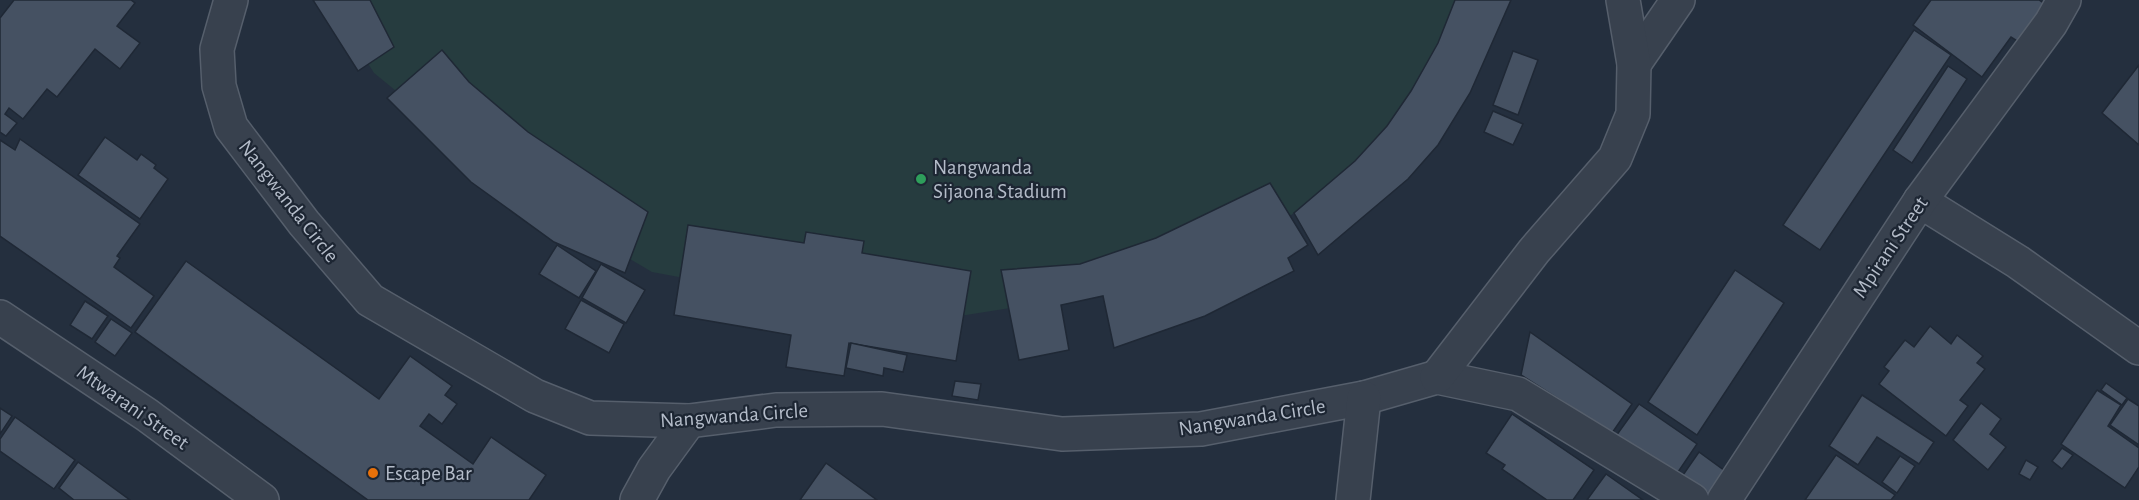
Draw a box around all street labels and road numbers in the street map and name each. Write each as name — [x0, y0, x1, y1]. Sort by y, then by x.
street label: Nangwanda Circle — [235, 136, 343, 266]
street label: Mpirani Street — [1849, 193, 1932, 302]
street label: Mtwarani Street — [73, 361, 193, 454]
street label: Nangwanda Circle — [1177, 396, 1327, 439]
street label: Nangwanda Circle — [659, 400, 809, 431]

